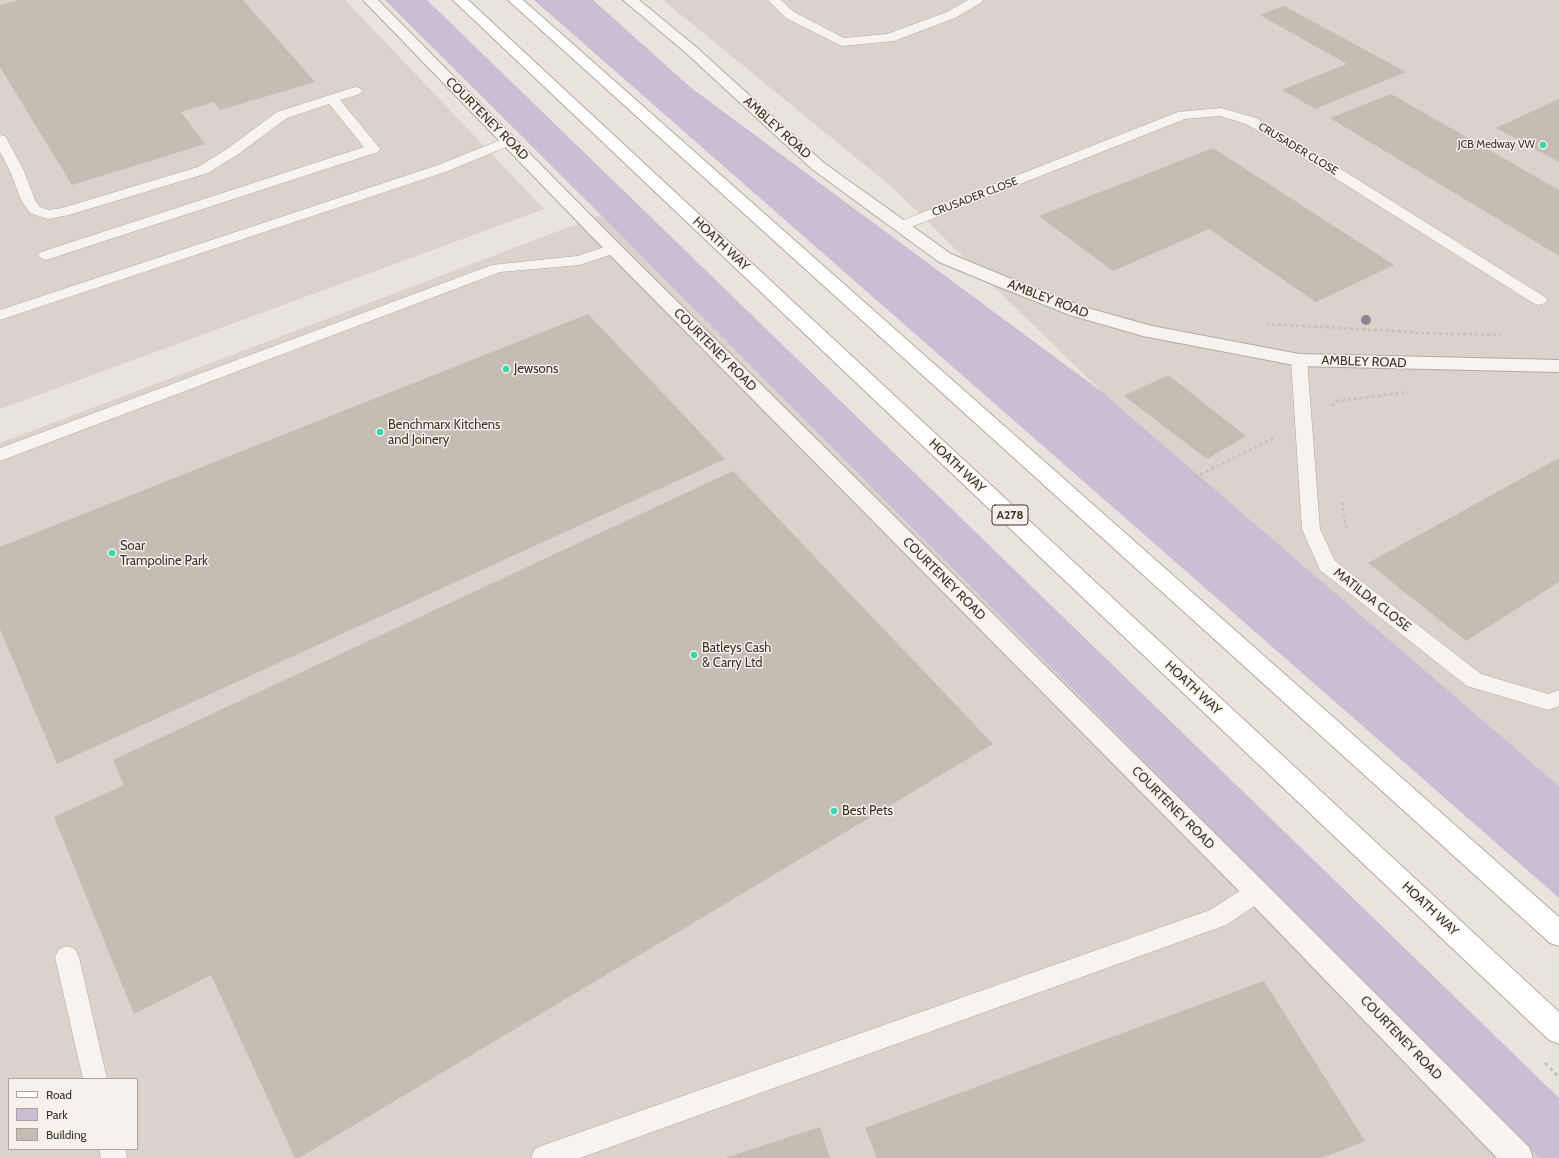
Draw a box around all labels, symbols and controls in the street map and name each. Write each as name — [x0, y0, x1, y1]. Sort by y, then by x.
street label: COURTENEY ROAD — [442, 74, 532, 164]
street label: AMBLEY ROAD — [740, 94, 814, 162]
street label: CRUSADER CLOSE — [1256, 120, 1340, 178]
place label: JCB Medway VW — [1458, 138, 1535, 152]
marker: JCB Medway VW — [1538, 140, 1548, 150]
street label: CRUSADER CLOSE — [930, 175, 1020, 219]
street label: HOATH WAY — [689, 214, 753, 274]
street label: AMBLEY ROAD — [1005, 276, 1091, 322]
street label: COURTENEY ROAD — [670, 305, 760, 395]
street label: AMBLEY ROAD — [1321, 353, 1407, 371]
place label: Jewsons — [514, 361, 558, 377]
marker: Jewsons — [501, 364, 511, 374]
place label: Benchmarx Kitchens and Joinery — [388, 417, 500, 448]
marker: Benchmarx Kitchens and Joinery — [375, 427, 385, 437]
street label: HOATH WAY — [925, 436, 989, 496]
road number: A278 — [992, 505, 1028, 525]
street label: COURTENEY ROAD — [899, 534, 989, 624]
place label: Soar Trampoline Park — [120, 538, 208, 569]
marker: Soar Trampoline Park — [107, 548, 117, 558]
street label: MATILDA CLOSE — [1330, 565, 1414, 635]
place label: Batleys Cash & Carry Ltd — [702, 640, 771, 671]
marker: Batleys Cash & Carry Ltd — [689, 650, 699, 660]
street label: HOATH WAY — [1161, 658, 1225, 718]
street label: COURTENEY ROAD — [1128, 763, 1218, 853]
place label: Best Pets — [842, 803, 893, 819]
marker: Best Pets — [829, 806, 839, 816]
street label: HOATH WAY — [1398, 879, 1462, 939]
street label: COURTENEY ROAD — [1357, 993, 1445, 1083]
legend — [8, 1078, 138, 1150]
text: Road — [46, 1087, 72, 1102]
text: Park — [46, 1107, 68, 1122]
text: Building — [46, 1127, 87, 1142]

